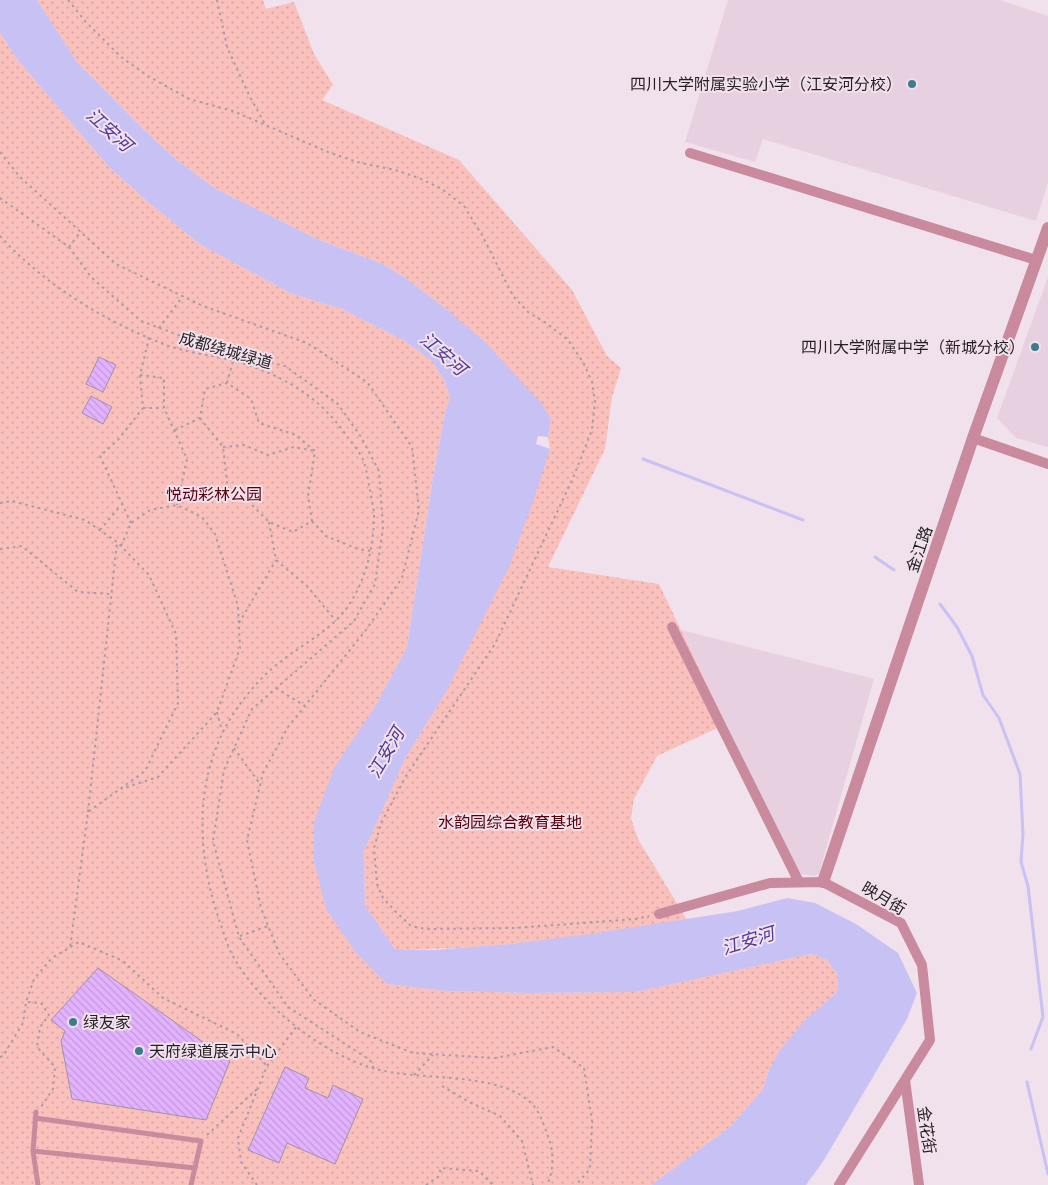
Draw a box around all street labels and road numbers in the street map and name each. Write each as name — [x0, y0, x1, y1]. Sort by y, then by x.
street label: 成都绕城绿道 — [177, 326, 275, 375]
street label: 金江路 — [901, 523, 938, 576]
street label: 映月街 — [857, 876, 910, 921]
street label: 金花街 — [912, 1105, 941, 1155]

